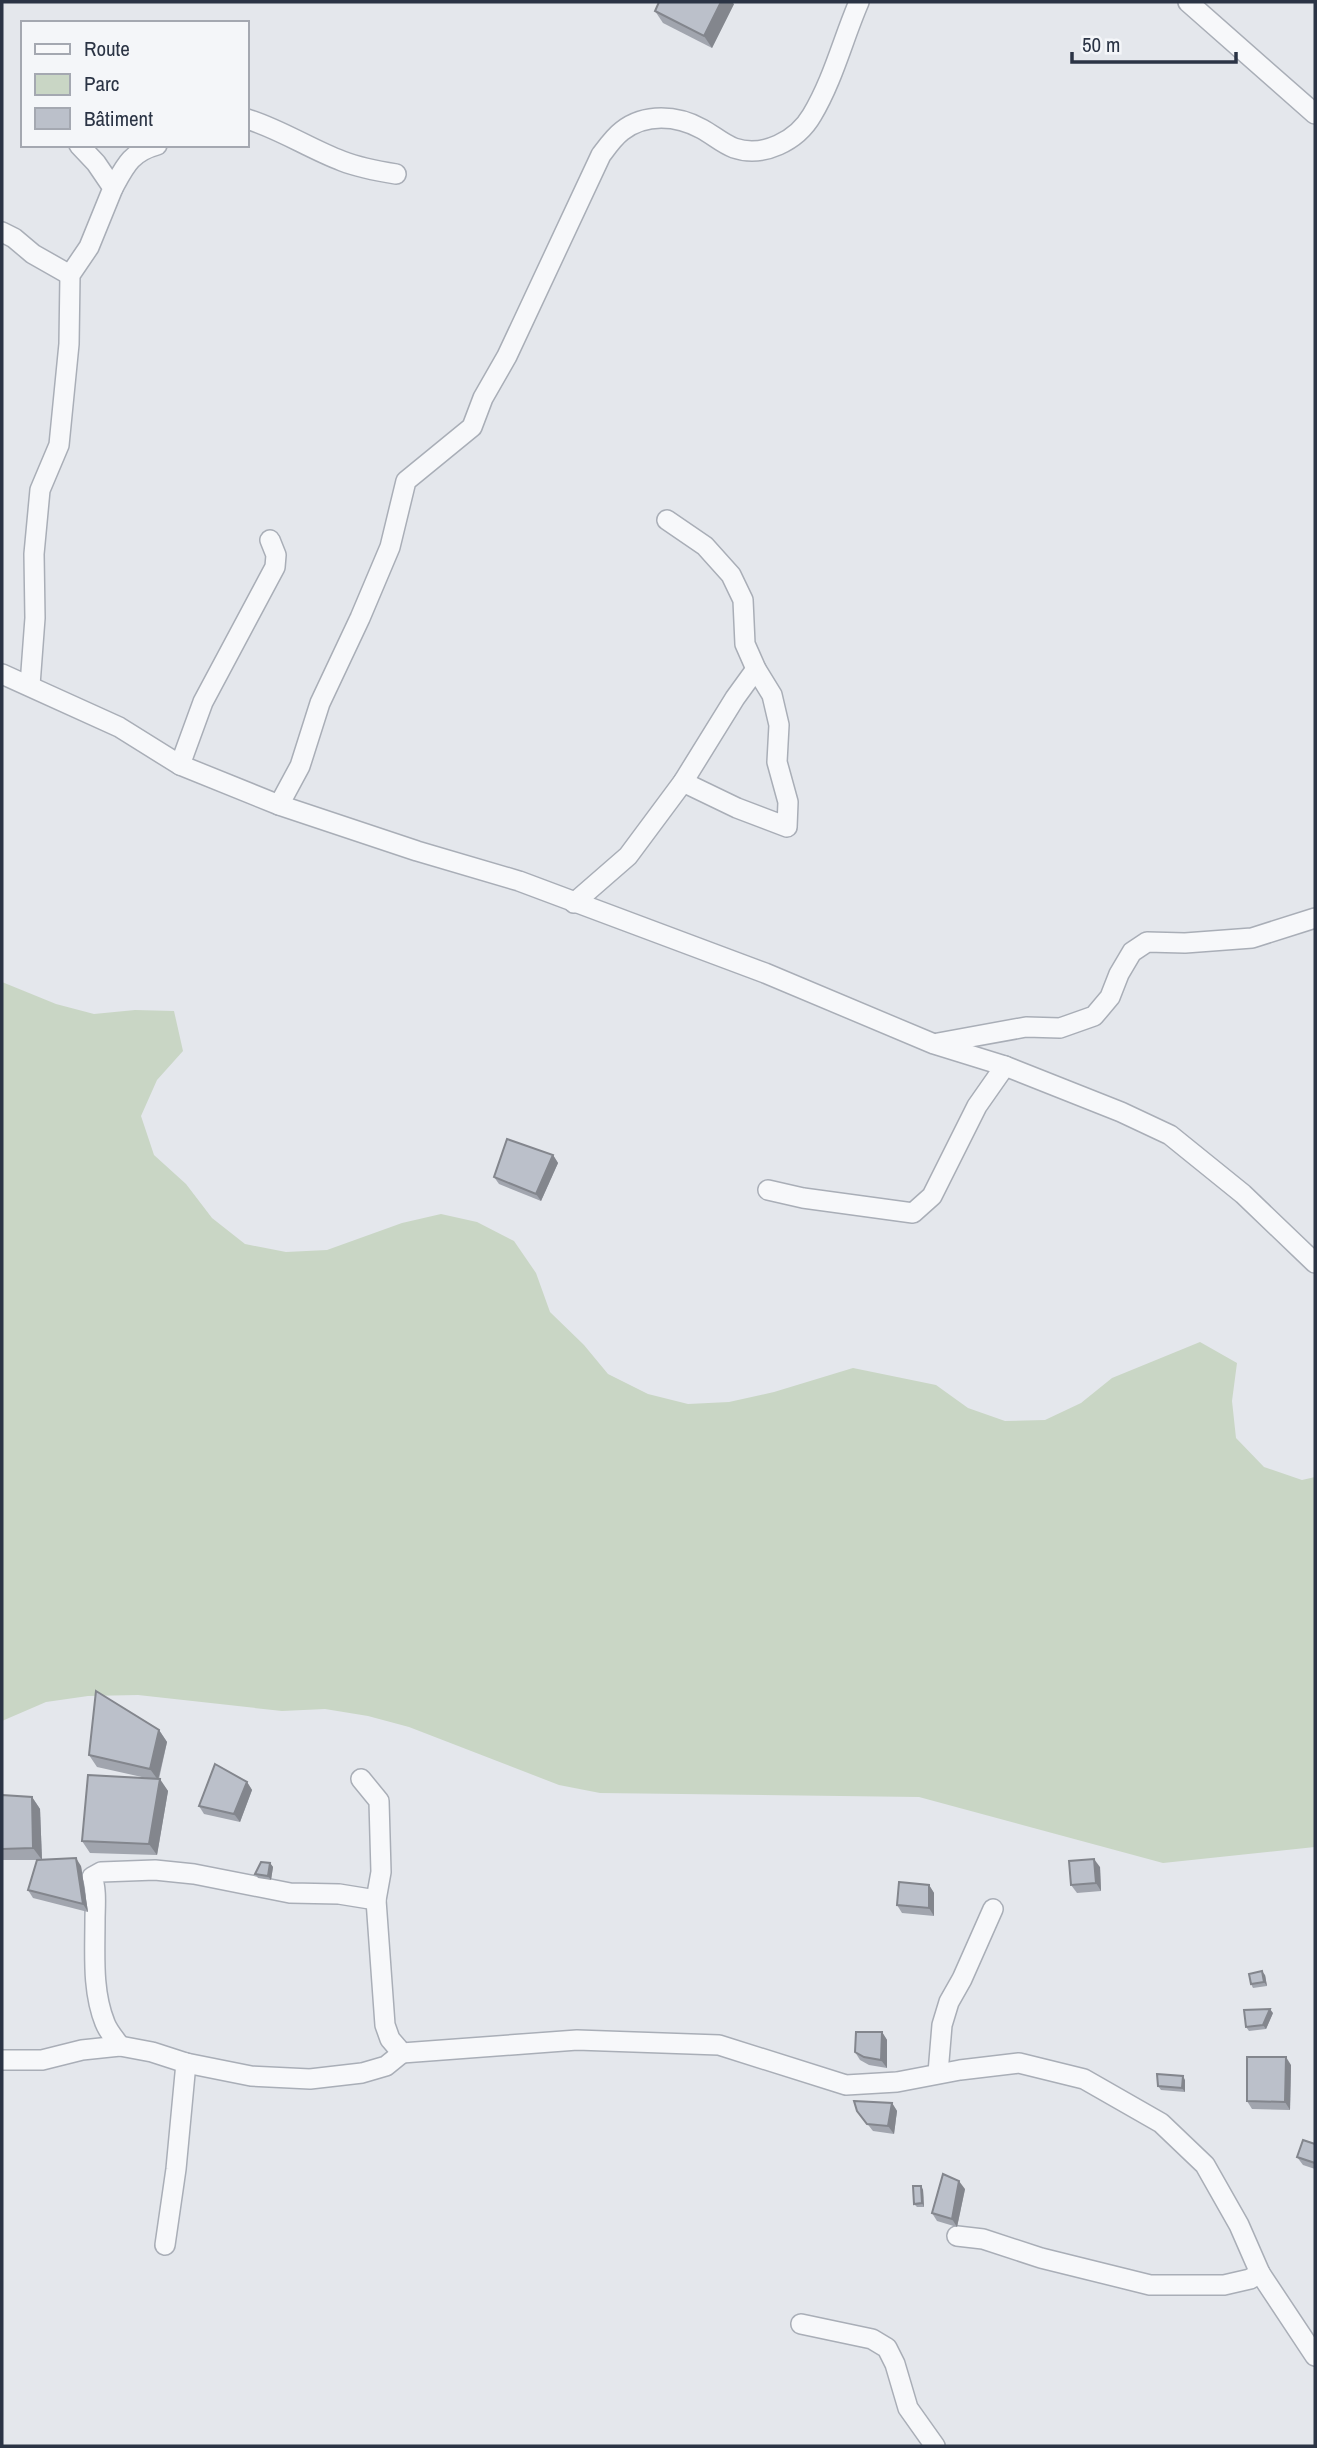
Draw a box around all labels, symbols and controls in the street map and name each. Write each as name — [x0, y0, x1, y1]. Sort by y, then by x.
legend — [21, 21, 248, 147]
scale bar — [1072, 21, 1236, 65]
text: 50 m — [1082, 30, 1120, 59]
text: Route — [84, 34, 130, 63]
text: Parc — [84, 69, 119, 98]
text: Bâtiment — [84, 104, 153, 133]

